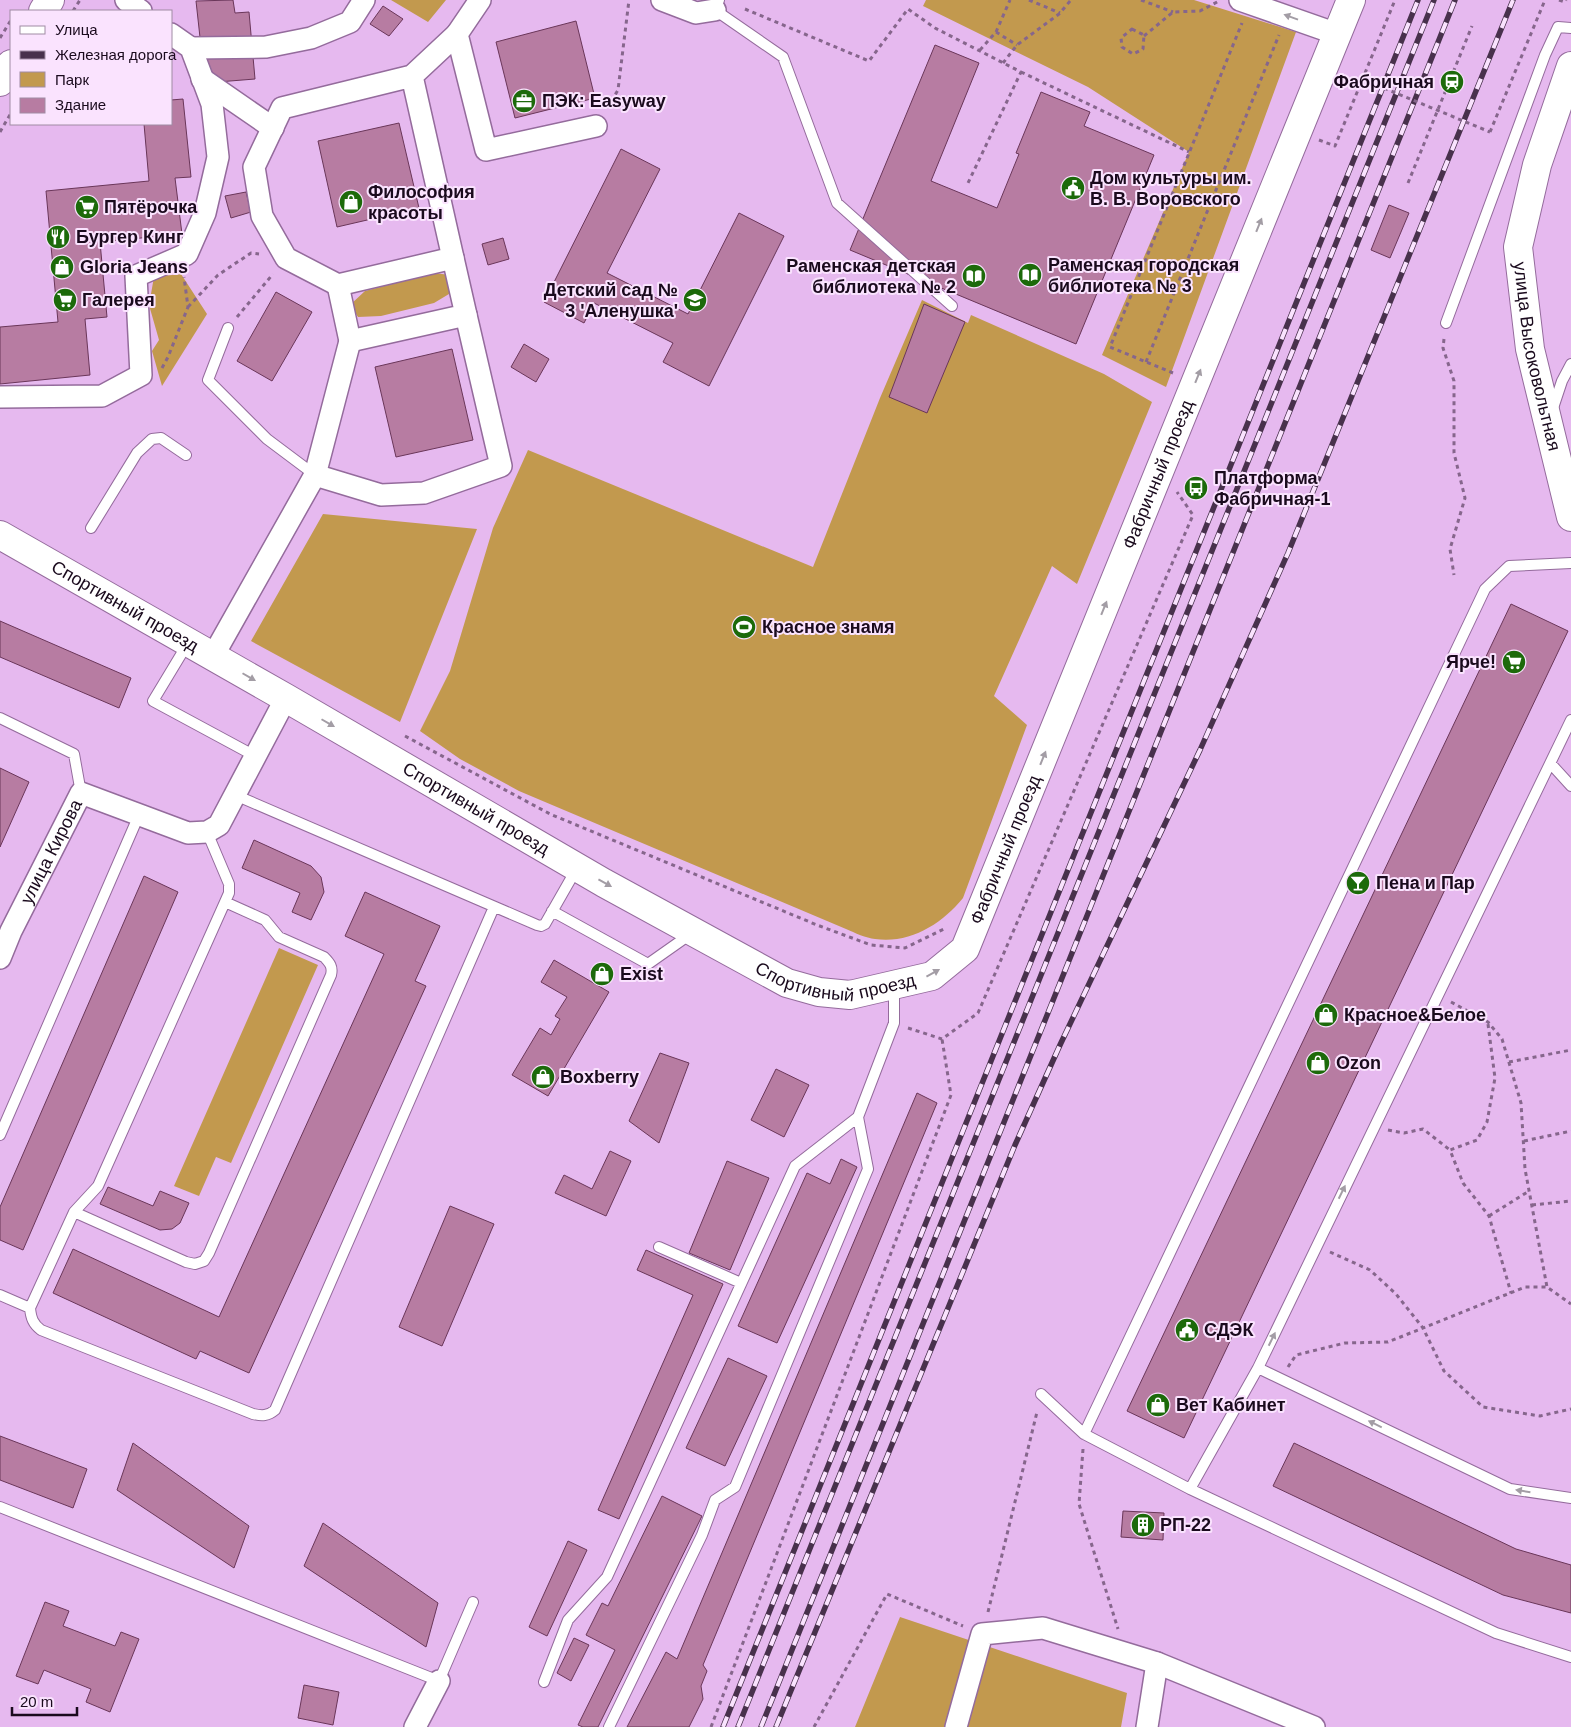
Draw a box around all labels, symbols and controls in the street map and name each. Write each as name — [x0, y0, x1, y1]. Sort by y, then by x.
legend — [10, 10, 172, 125]
one-way arrow — [1284, 13, 1299, 21]
text: Улица — [55, 21, 98, 38]
text: Железная дорога — [55, 46, 177, 63]
station icon: Фабричная — [1439, 69, 1465, 95]
text: Парк — [55, 71, 89, 88]
place label: Фабричная — [1334, 72, 1434, 92]
office icon: ПЭК: Easyway — [511, 88, 537, 114]
place label: ПЭК: Easyway — [542, 91, 666, 111]
text: Здание — [55, 96, 106, 113]
place label: Дом культуры им. В. В. Воровского — [1090, 168, 1252, 209]
public building icon: Дом культуры им. В. В. Воровского — [1060, 175, 1086, 201]
place label: Философия красоты — [368, 182, 475, 223]
shop icon: Философия красоты — [338, 189, 364, 215]
supermarket icon: Пятёрочка — [74, 194, 100, 220]
place label: Пятёрочка — [104, 197, 198, 217]
one-way arrow — [1256, 218, 1264, 232]
restaurant icon: Бургер Кинг — [45, 224, 71, 250]
place label: Бургер Кинг — [76, 227, 184, 247]
shop icon: Gloria Jeans — [49, 254, 75, 280]
place label: Раменская городская библиотека № 3 — [1048, 255, 1239, 296]
place label: Раменская детская библиотека № 2 — [786, 256, 956, 297]
place label: Gloria Jeans — [80, 257, 188, 277]
street label: улица Высоковольтная — [1510, 261, 1565, 453]
library icon: Раменская городская библиотека № 3 — [1017, 262, 1043, 288]
library icon: Раменская детская библиотека № 2 — [961, 263, 987, 289]
place label: Детский сад № 3 'Аленушка' — [544, 280, 678, 321]
supermarket icon: Галерея — [52, 287, 78, 313]
school or university icon: Детский сад № 3 'Аленушка' — [682, 287, 708, 313]
place label: Галерея — [82, 290, 155, 310]
one-way arrow — [1195, 369, 1203, 383]
street label: Фабричный проезд — [1119, 397, 1197, 552]
place label: Платформа Фабричная-1 — [1214, 468, 1330, 509]
bus stop icon: Платформа Фабричная-1 — [1183, 475, 1209, 501]
street label: Спортивный проезд — [48, 557, 203, 656]
one-way arrow — [1101, 600, 1109, 615]
sports icon: Красное знамя — [731, 614, 757, 640]
place label: Красное знамя — [762, 617, 895, 637]
supermarket icon: Ярче! — [1501, 649, 1527, 675]
place label: Ярче! — [1446, 652, 1496, 672]
one-way arrow — [242, 673, 257, 681]
one-way arrow — [321, 718, 335, 727]
one-way arrow — [1039, 750, 1047, 765]
street label: Спортивный проезд — [399, 758, 553, 859]
street label: Фабричный проезд — [966, 772, 1045, 927]
street label: улица Кирова — [16, 795, 86, 907]
bar icon: Пена и Пар — [1345, 870, 1371, 896]
place label: Пена и Пар — [1376, 873, 1475, 893]
one-way arrow — [598, 879, 611, 888]
street label: Спортивный проезд — [752, 958, 918, 1005]
shop icon: Exist — [589, 961, 615, 987]
place label: Exist — [620, 964, 663, 984]
one-way arrow — [926, 969, 939, 978]
shop icon: Красное&Белое — [1313, 1002, 1339, 1028]
place label: Красное&Белое — [1344, 1005, 1486, 1025]
shop icon: Ozon — [1305, 1050, 1331, 1076]
place label: Ozon — [1336, 1053, 1381, 1073]
shop icon: Boxberry — [530, 1064, 556, 1090]
place label: Boxberry — [560, 1067, 639, 1087]
one-way arrow — [1338, 1185, 1346, 1199]
public building icon: СДЭК — [1174, 1317, 1200, 1343]
place label: СДЭК — [1204, 1320, 1254, 1340]
one-way arrow — [1268, 1332, 1276, 1346]
shop icon: Вет Кабинет — [1145, 1392, 1171, 1418]
place label: Вет Кабинет — [1176, 1395, 1286, 1415]
one-way arrow — [1368, 1420, 1382, 1428]
one-way arrow — [1514, 1486, 1530, 1494]
building icon: РП-22 — [1130, 1512, 1156, 1538]
place label: РП-22 — [1160, 1515, 1211, 1535]
scale bar — [12, 1684, 78, 1716]
text: 20 m — [20, 1693, 53, 1710]

